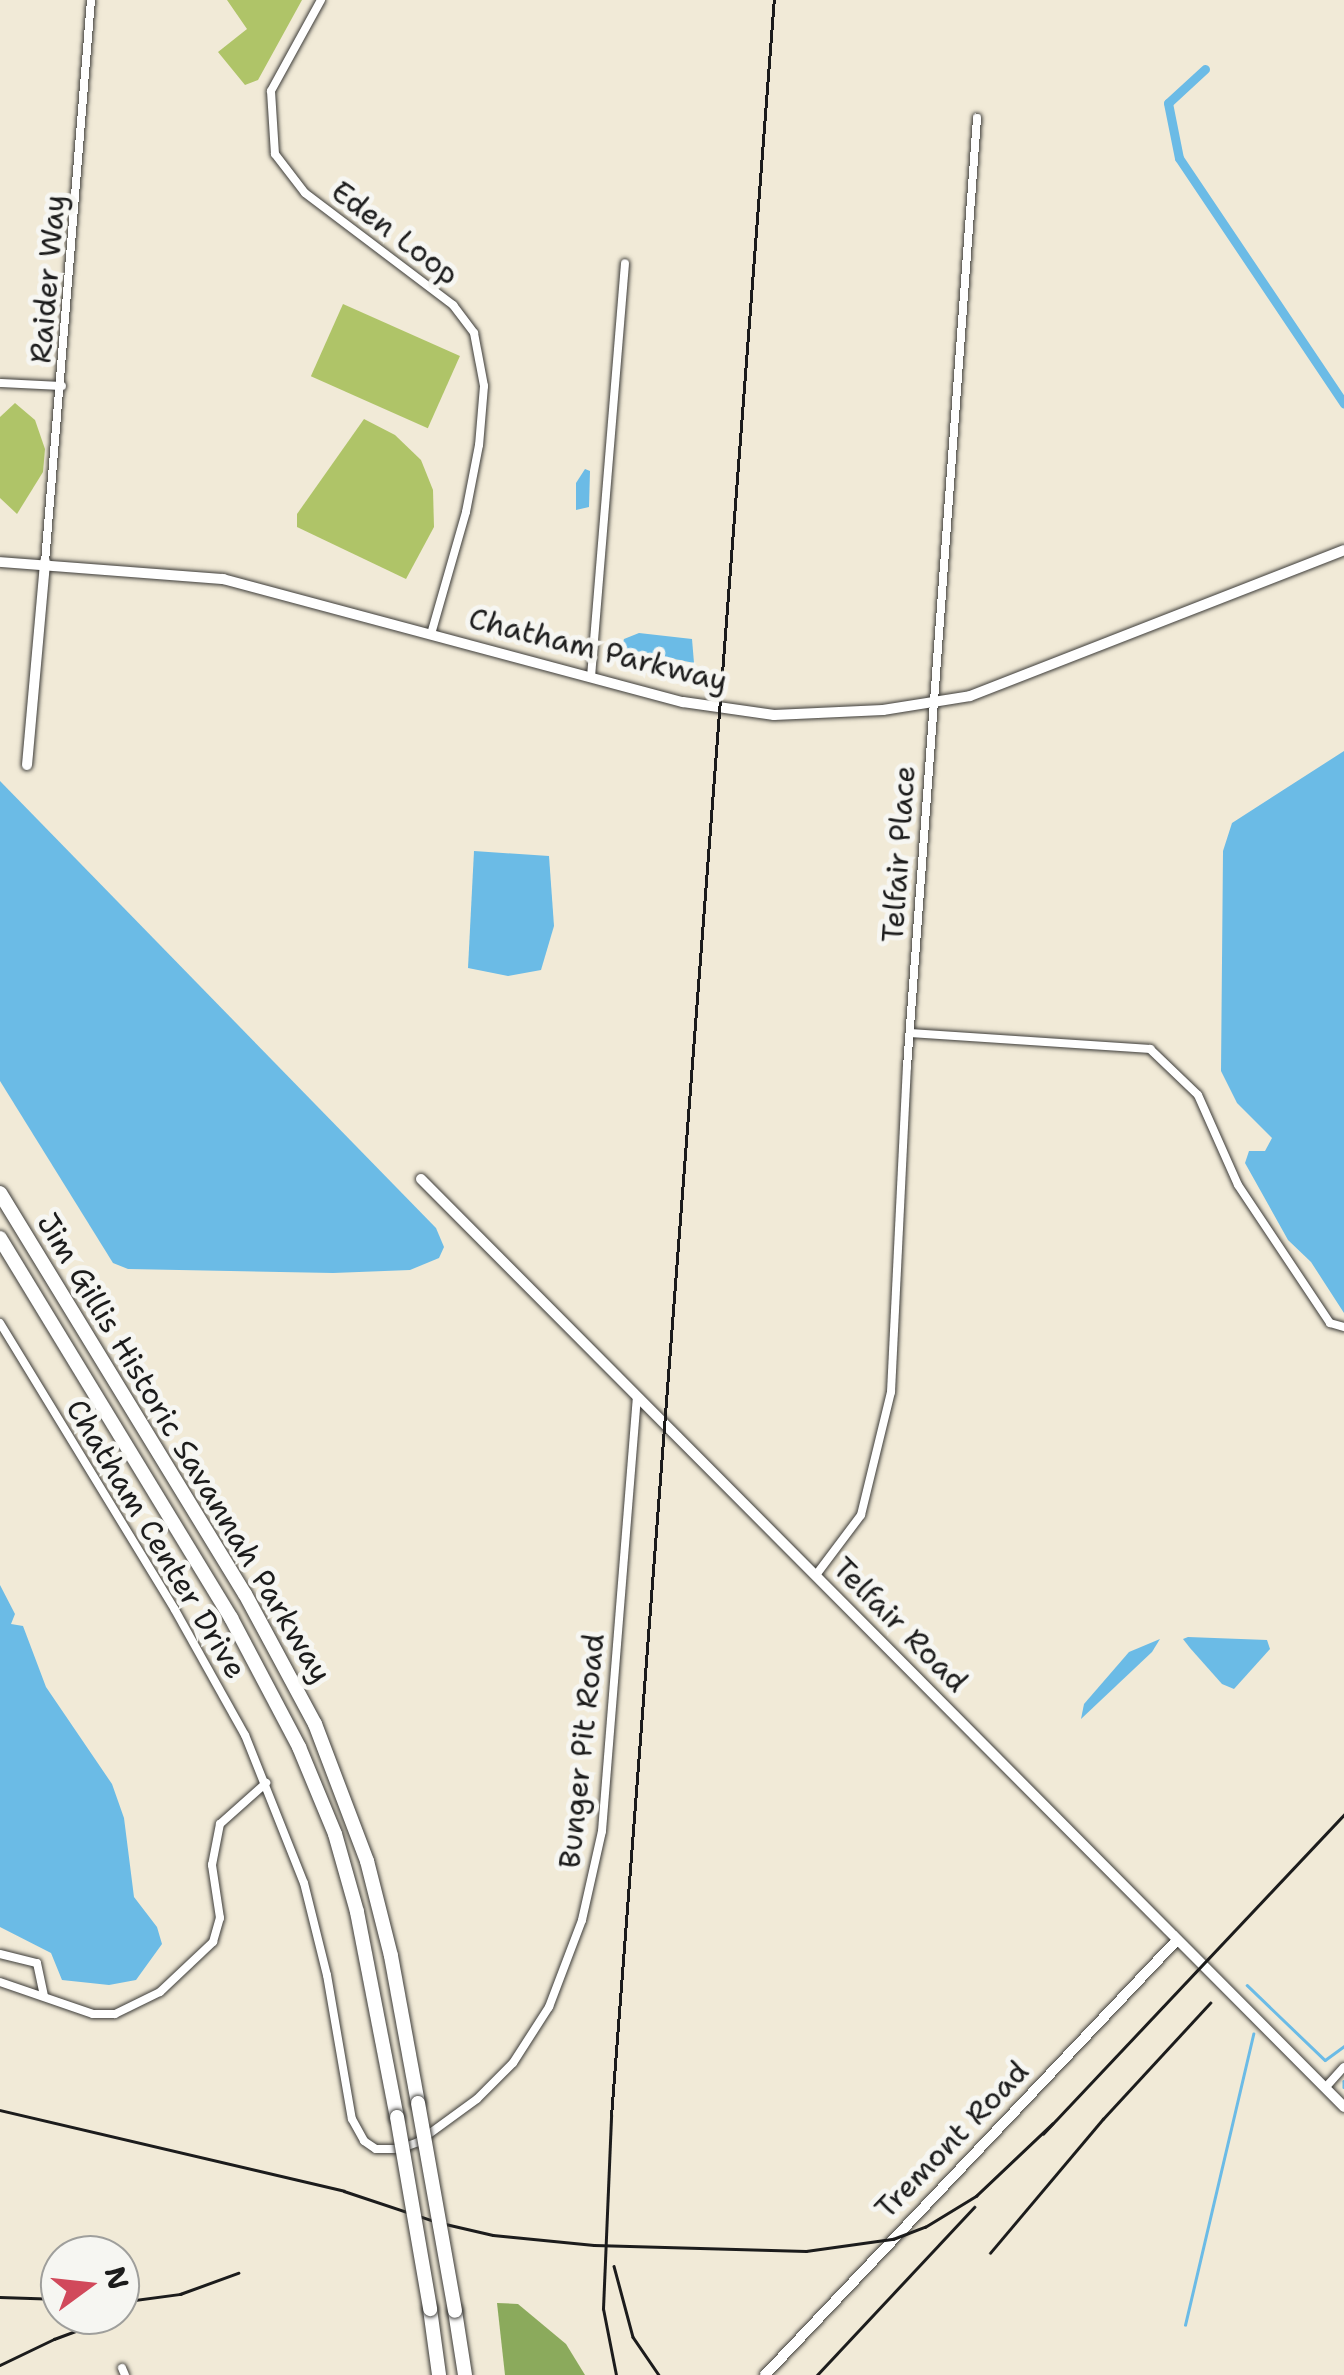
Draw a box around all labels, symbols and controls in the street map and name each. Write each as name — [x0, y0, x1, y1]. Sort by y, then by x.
street label: Eden Loop — [324, 173, 466, 293]
street label: Raider Way — [23, 193, 73, 365]
street label: Chatham Parkway — [465, 600, 731, 700]
street label: Telfair Place — [875, 764, 923, 944]
street label: Jim Gillis Historic Savannah Parkway — [29, 1207, 339, 1689]
street label: Chatham Center Drive — [58, 1393, 254, 1685]
street label: Telfair Road — [825, 1550, 975, 1700]
street label: Bunger Pit Road — [552, 1632, 612, 1870]
street label: Tremont Road — [868, 2054, 1036, 2226]
north arrow — [40, 2235, 140, 2335]
text: N — [96, 2262, 138, 2293]

